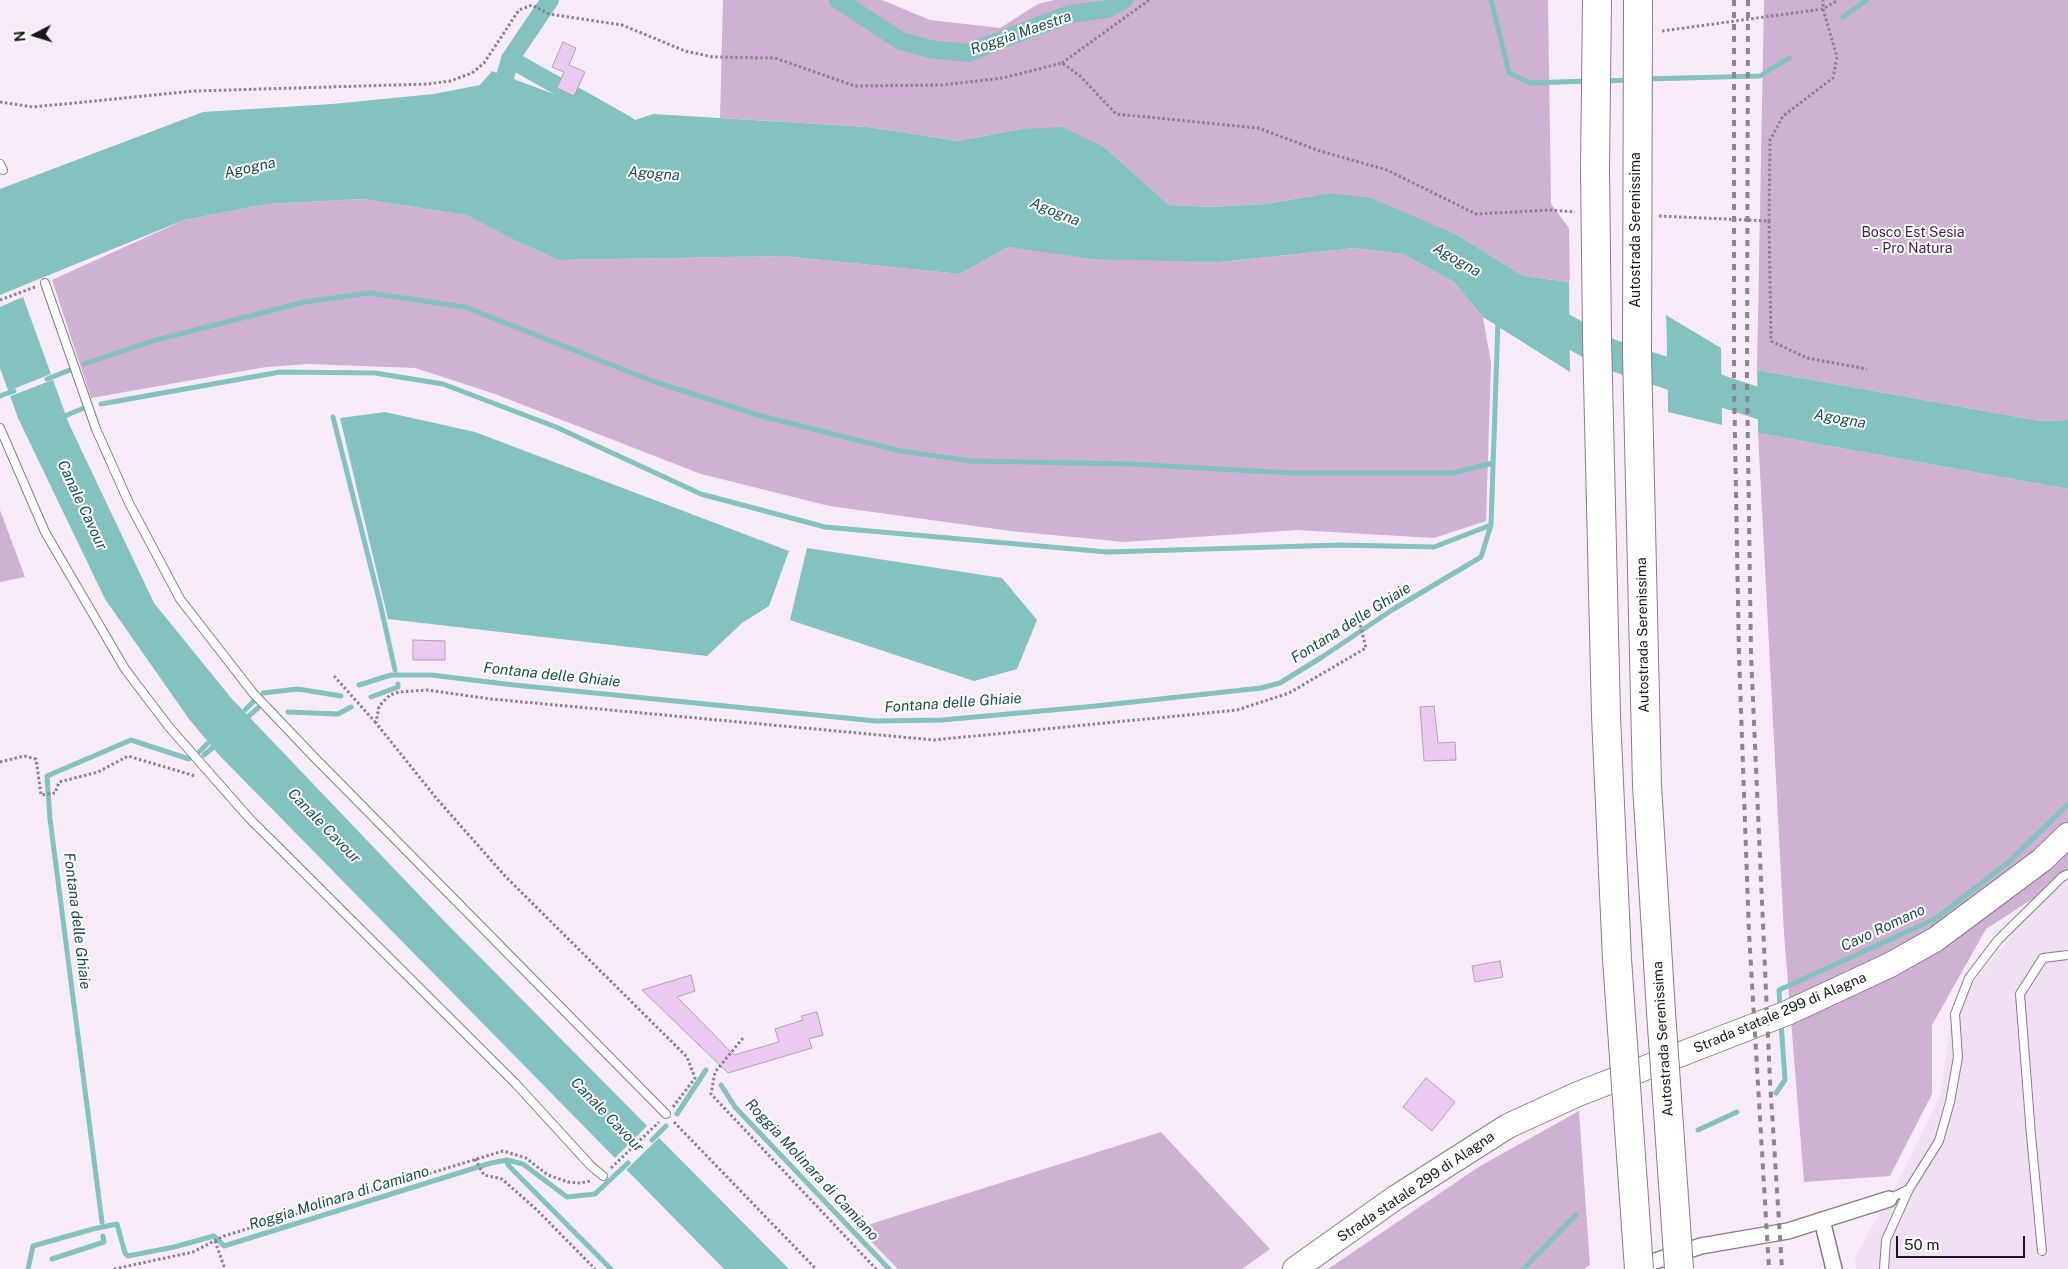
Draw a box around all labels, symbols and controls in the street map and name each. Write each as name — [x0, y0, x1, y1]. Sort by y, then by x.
water label: Roggia Maestra — [968, 7, 1074, 59]
north arrow — [10, 10, 60, 60]
text: N — [12, 30, 29, 42]
street label: Autostrada Serenissima — [1628, 152, 1644, 308]
water label: Agogna — [223, 154, 277, 182]
water label: Agogna — [627, 163, 681, 185]
water label: Agogna — [1028, 194, 1082, 230]
park label: Bosco Est Sesia - Pro Natura — [1861, 225, 1965, 258]
water label: Agogna — [1430, 239, 1484, 281]
water label: Agogna — [1813, 406, 1867, 432]
water label: Canale Cavour — [53, 457, 111, 553]
street label: Autostrada Serenissima — [1633, 557, 1653, 713]
water label: Fontana delle Ghiaie — [1288, 579, 1414, 667]
water label: Fontana delle Ghiaie — [483, 659, 621, 691]
water label: Fontana delle Ghiaie — [884, 689, 1022, 717]
water label: Canale Cavour — [284, 785, 364, 867]
water label: Fontana delle Ghiaie — [60, 852, 94, 990]
water label: Cavo Romano — [1838, 901, 1928, 955]
street label: Autostrada Serenissima — [1649, 961, 1677, 1117]
street label: Strada statale 299 di Alagna — [1691, 969, 1869, 1057]
water label: Canale Cavour — [567, 1074, 647, 1156]
water label: Roggia Molinara di Camiano — [741, 1095, 883, 1245]
street label: Strada statale 299 di Alagna — [1334, 1128, 1498, 1246]
water label: Roggia Molinara di Camiano — [247, 1162, 431, 1234]
scale bar — [1898, 1226, 2027, 1258]
text: 50 m — [1904, 1236, 1939, 1253]

